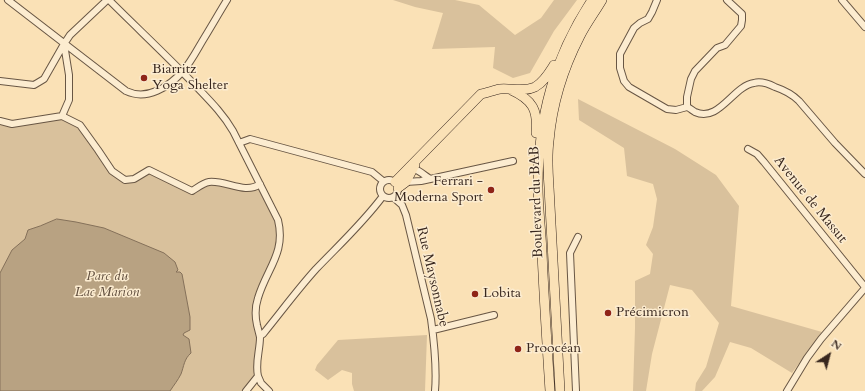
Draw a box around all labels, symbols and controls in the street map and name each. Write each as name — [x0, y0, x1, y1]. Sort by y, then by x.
place label: Biarritz Yoga Shelter — [152, 62, 228, 94]
marker: Biarritz Yoga Shelter — [139, 73, 149, 83]
street label: Boulevard du BAB — [527, 146, 547, 258]
street label: Avenue de Massut — [770, 153, 850, 247]
place label: Ferrari - Moderna Sport — [394, 174, 483, 206]
marker: Ferrari - Moderna Sport — [486, 185, 496, 195]
street label: Rue Maysonnabe — [412, 225, 452, 329]
park label: Parc du Lac Marion — [75, 269, 139, 302]
place label: Lobita — [483, 286, 521, 302]
marker: Lobita — [470, 289, 480, 299]
place label: Précimicron — [616, 305, 689, 321]
marker: Précimicron — [603, 308, 613, 318]
north arrow — [809, 335, 849, 375]
text: N — [828, 336, 845, 354]
place label: Proocéan — [526, 341, 581, 357]
marker: Proocéan — [513, 344, 523, 354]

